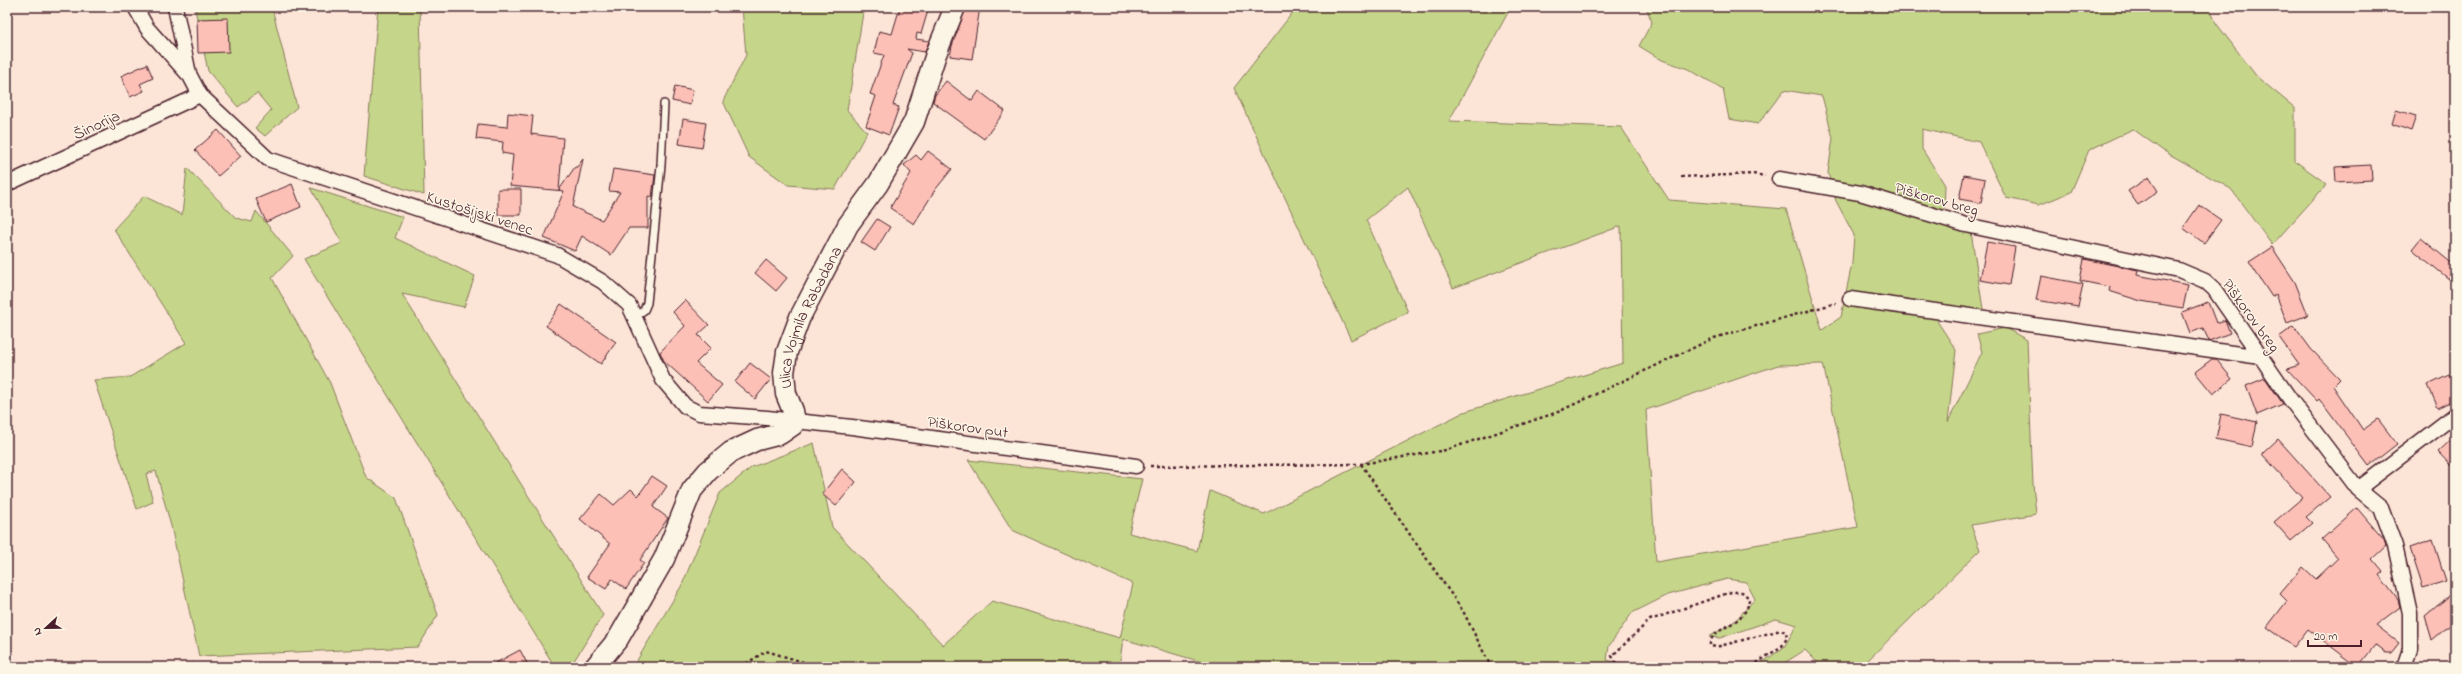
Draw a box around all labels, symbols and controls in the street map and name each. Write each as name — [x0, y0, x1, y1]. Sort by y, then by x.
street label: Šinorija — [70, 105, 124, 147]
street label: Piškorov breg — [1892, 177, 1981, 223]
street label: Kustošijski venec — [423, 185, 537, 243]
street label: Ulica Vojmila Rabadana — [774, 242, 849, 390]
street label: Piškorov breg — [2215, 274, 2285, 358]
street label: Piškorov put — [926, 410, 1010, 446]
north arrow — [26, 608, 66, 648]
scale bar — [2308, 622, 2361, 648]
text: N — [29, 625, 46, 638]
text: 20 m — [2314, 628, 2337, 646]

